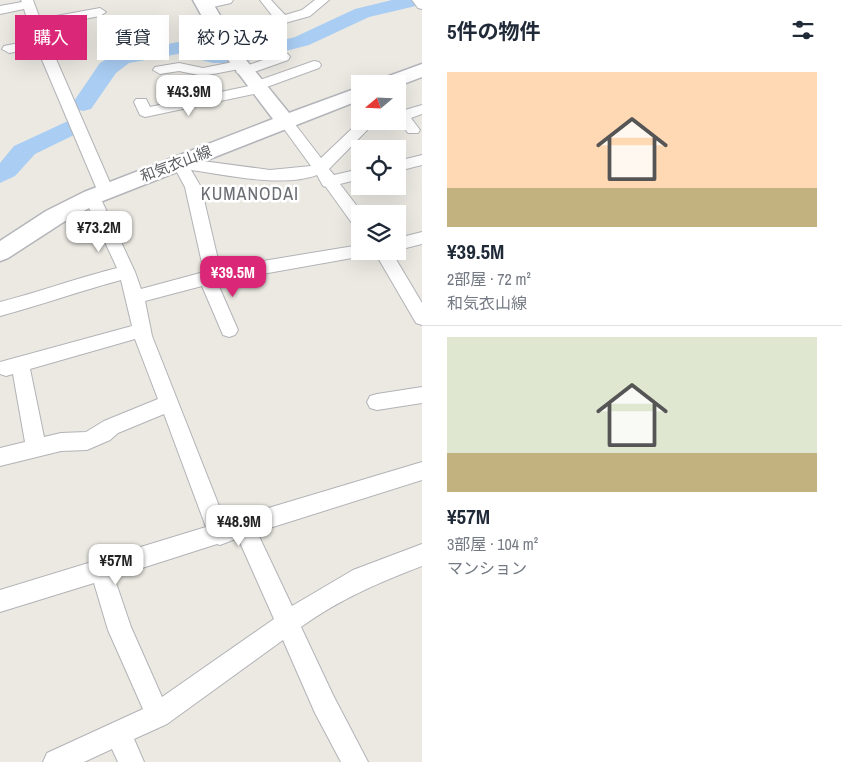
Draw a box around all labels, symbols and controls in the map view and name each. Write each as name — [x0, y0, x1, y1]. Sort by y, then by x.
chip: 購入 — [15, 15, 87, 60]
chip: 賃貸 — [97, 15, 169, 60]
chip: 絞り込み — [179, 15, 287, 60]
icon: filters — [789, 16, 817, 44]
text: 5件の物件 — [447, 17, 541, 46]
pin: ¥43.9M — [148, 74, 230, 117]
north arrow — [351, 75, 406, 130]
map controls — [351, 75, 406, 260]
text: ¥43.9M — [167, 80, 211, 102]
icon: home — [587, 104, 677, 194]
street label: 和気衣山線 — [137, 140, 215, 187]
button: locate — [351, 140, 406, 195]
district label: KUMANODAI — [201, 181, 299, 206]
button: layers — [351, 205, 406, 260]
pin: ¥73.2M — [58, 210, 140, 253]
text: ¥73.2M — [77, 216, 121, 238]
text: ¥39.5M — [447, 237, 504, 266]
pin: ¥39.5M — [192, 256, 274, 298]
text: ¥39.5M — [211, 261, 255, 283]
text: 2部屋 · 72 m² — [447, 268, 531, 290]
text: 和気衣山線 — [447, 292, 527, 314]
icon: home — [587, 370, 677, 460]
text: ¥57M — [447, 502, 490, 531]
pin: ¥48.9M — [198, 504, 280, 547]
text: ¥48.9M — [217, 510, 261, 532]
text: 3部屋 · 104 m² — [447, 533, 538, 555]
pin: ¥57M — [86, 544, 146, 586]
text: ¥57M — [100, 549, 132, 571]
text: マンション — [447, 557, 527, 579]

